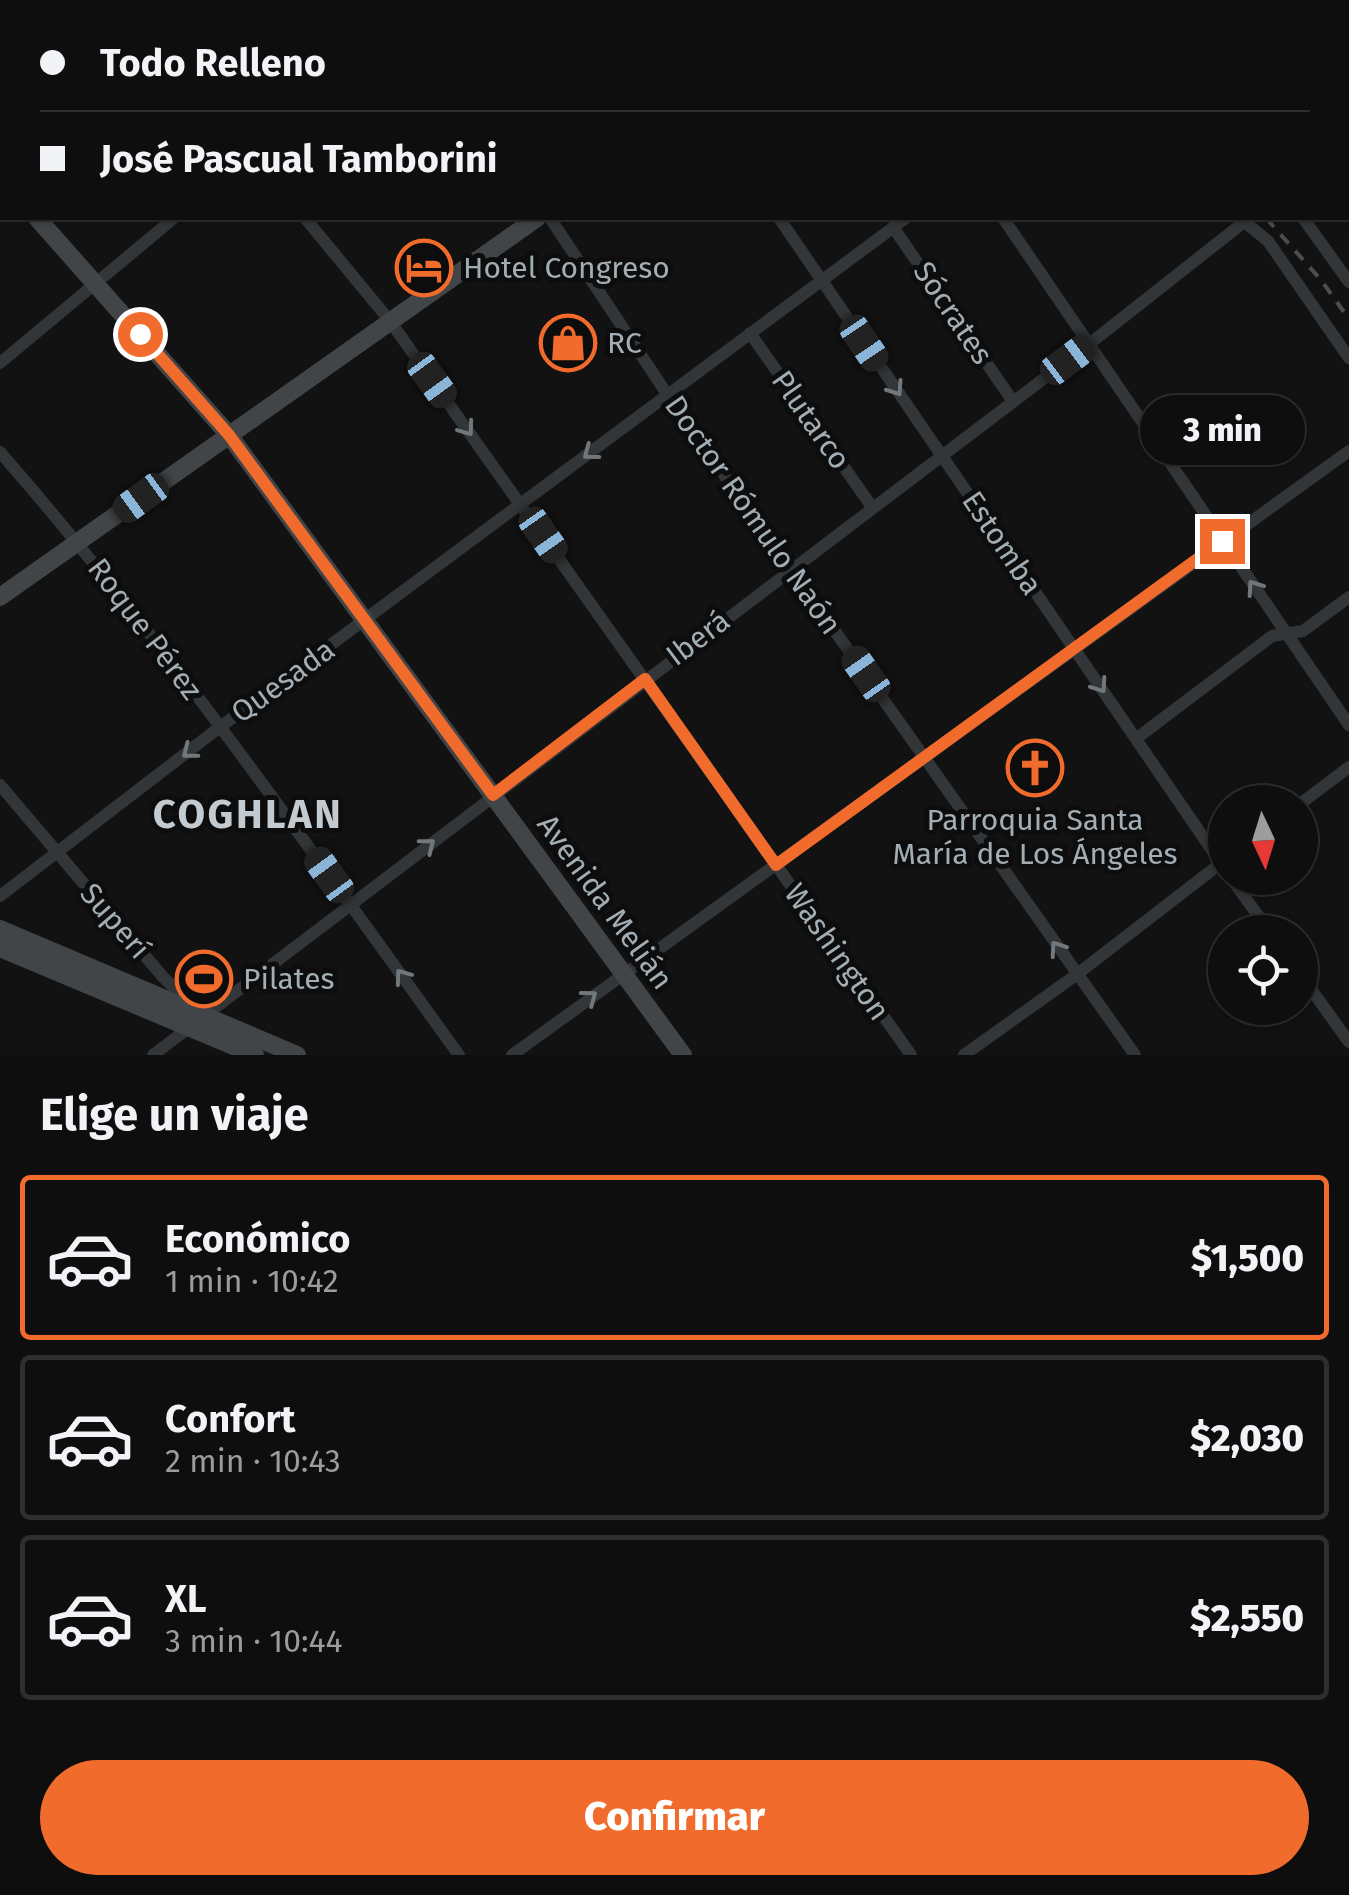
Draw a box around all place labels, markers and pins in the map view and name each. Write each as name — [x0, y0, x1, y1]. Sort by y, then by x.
hotel icon: Hotel Congreso — [394, 238, 454, 298]
place label: Hotel Congreso — [463, 250, 670, 286]
shop icon: RC — [538, 313, 598, 373]
place label: RC — [607, 325, 642, 361]
church icon: Parroquia Santa María de Los Ángeles — [1005, 738, 1065, 798]
place label: Parroquia Santa María de Los Ángeles — [892, 802, 1178, 872]
sports icon: Pilates — [174, 949, 234, 1009]
place label: Pilates — [243, 961, 335, 997]

